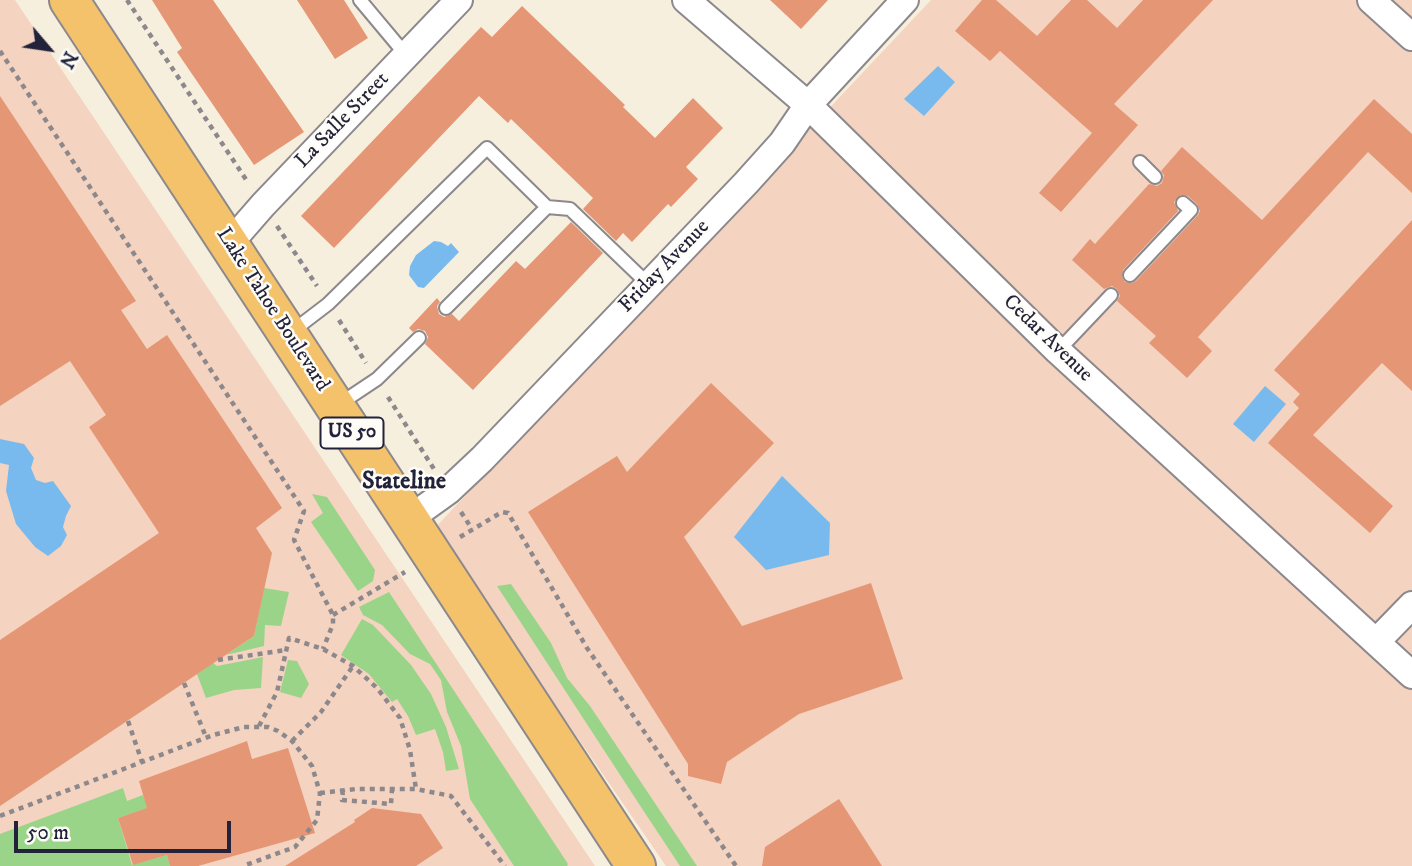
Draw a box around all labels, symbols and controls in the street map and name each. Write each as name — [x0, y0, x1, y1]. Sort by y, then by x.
north arrow — [14, 14, 84, 84]
text: N — [54, 47, 82, 72]
street label: La Salle Street — [291, 68, 395, 174]
street label: Friday Avenue — [614, 215, 716, 319]
street label: Lake Tahoe Boulevard — [210, 224, 334, 396]
street label: Cedar Avenue — [997, 290, 1097, 388]
road number: US 50 — [320, 418, 384, 448]
district label: Stateline — [362, 469, 446, 497]
scale bar — [18, 806, 234, 850]
text: 50 m — [27, 820, 69, 846]

